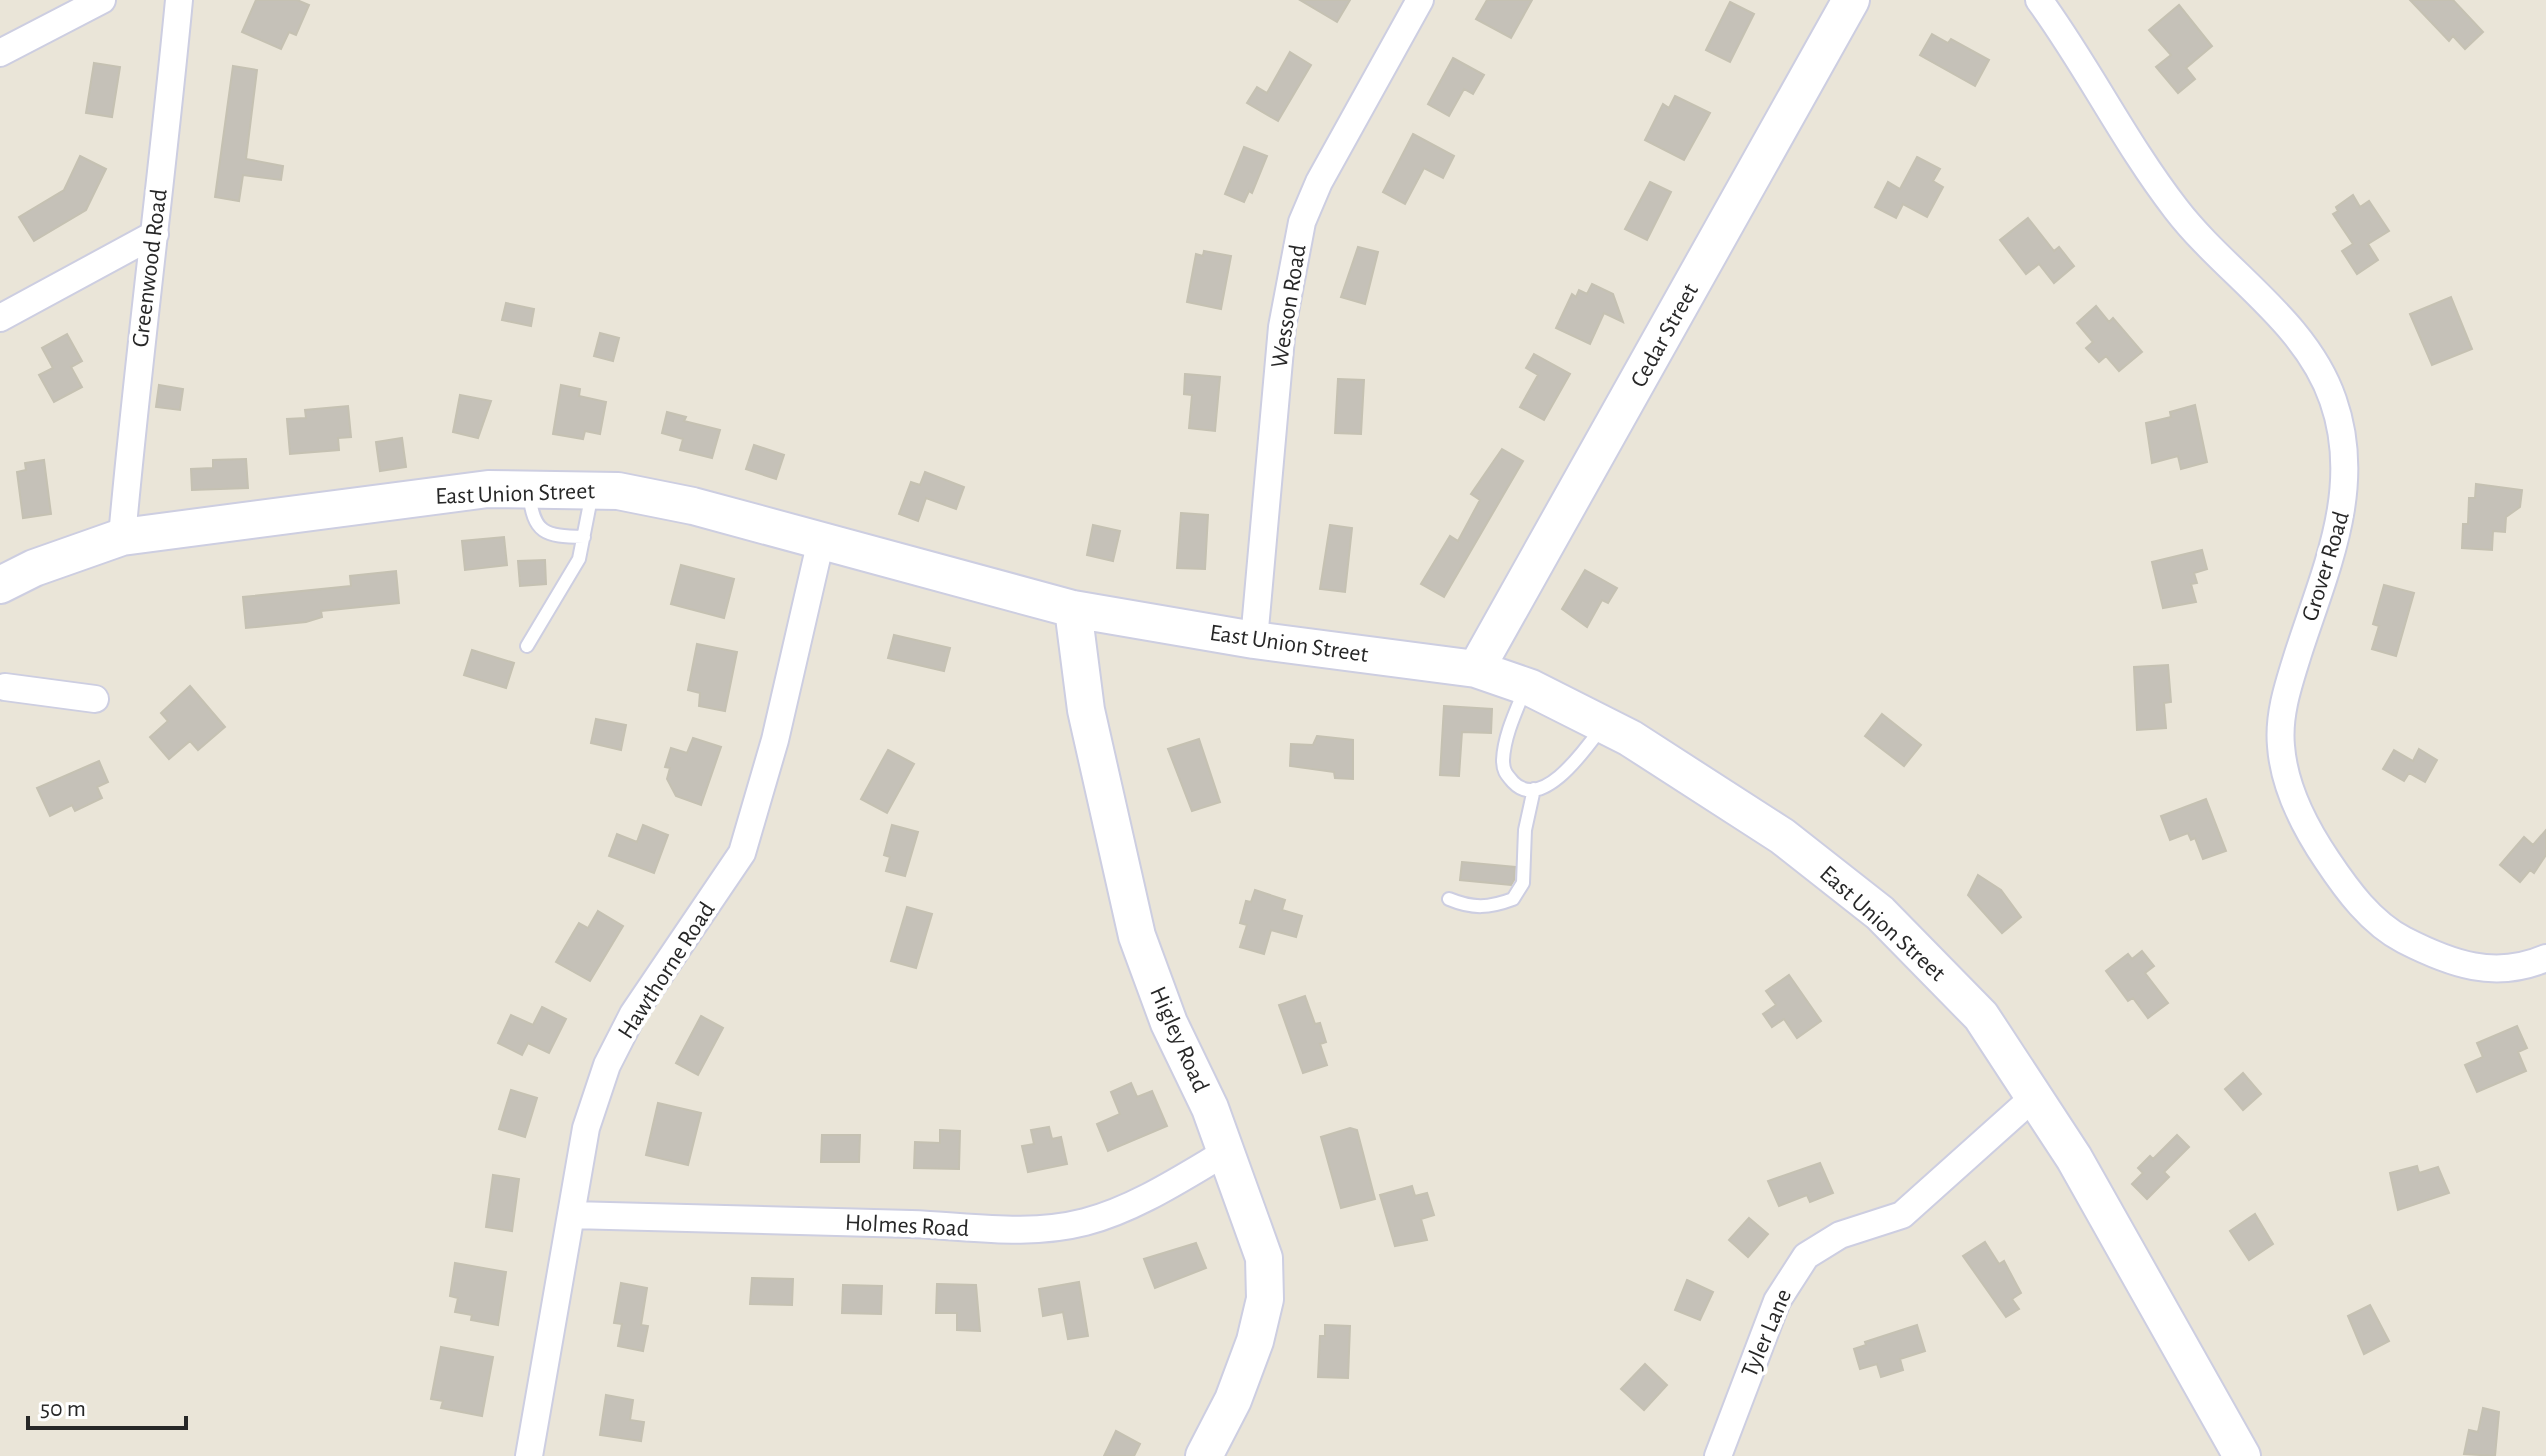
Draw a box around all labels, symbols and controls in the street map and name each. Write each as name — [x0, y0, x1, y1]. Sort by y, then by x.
street label: Greenwood Road — [128, 188, 172, 349]
street label: Wesson Road — [1267, 243, 1311, 370]
street label: Cedar Street — [1627, 279, 1703, 391]
street label: East Union Street — [435, 479, 596, 509]
street label: Grover Road — [2298, 509, 2354, 624]
street label: East Union Street — [1208, 621, 1370, 667]
street label: East Union Street — [1815, 861, 1950, 986]
street label: Hawthorne Road — [614, 898, 720, 1043]
street label: Higley Road — [1145, 983, 1213, 1096]
street label: Holmes Road — [844, 1211, 970, 1241]
street label: Tyler Lane — [1738, 1286, 1796, 1381]
scale bar — [28, 1380, 186, 1430]
text: 50 m — [40, 1397, 86, 1421]

